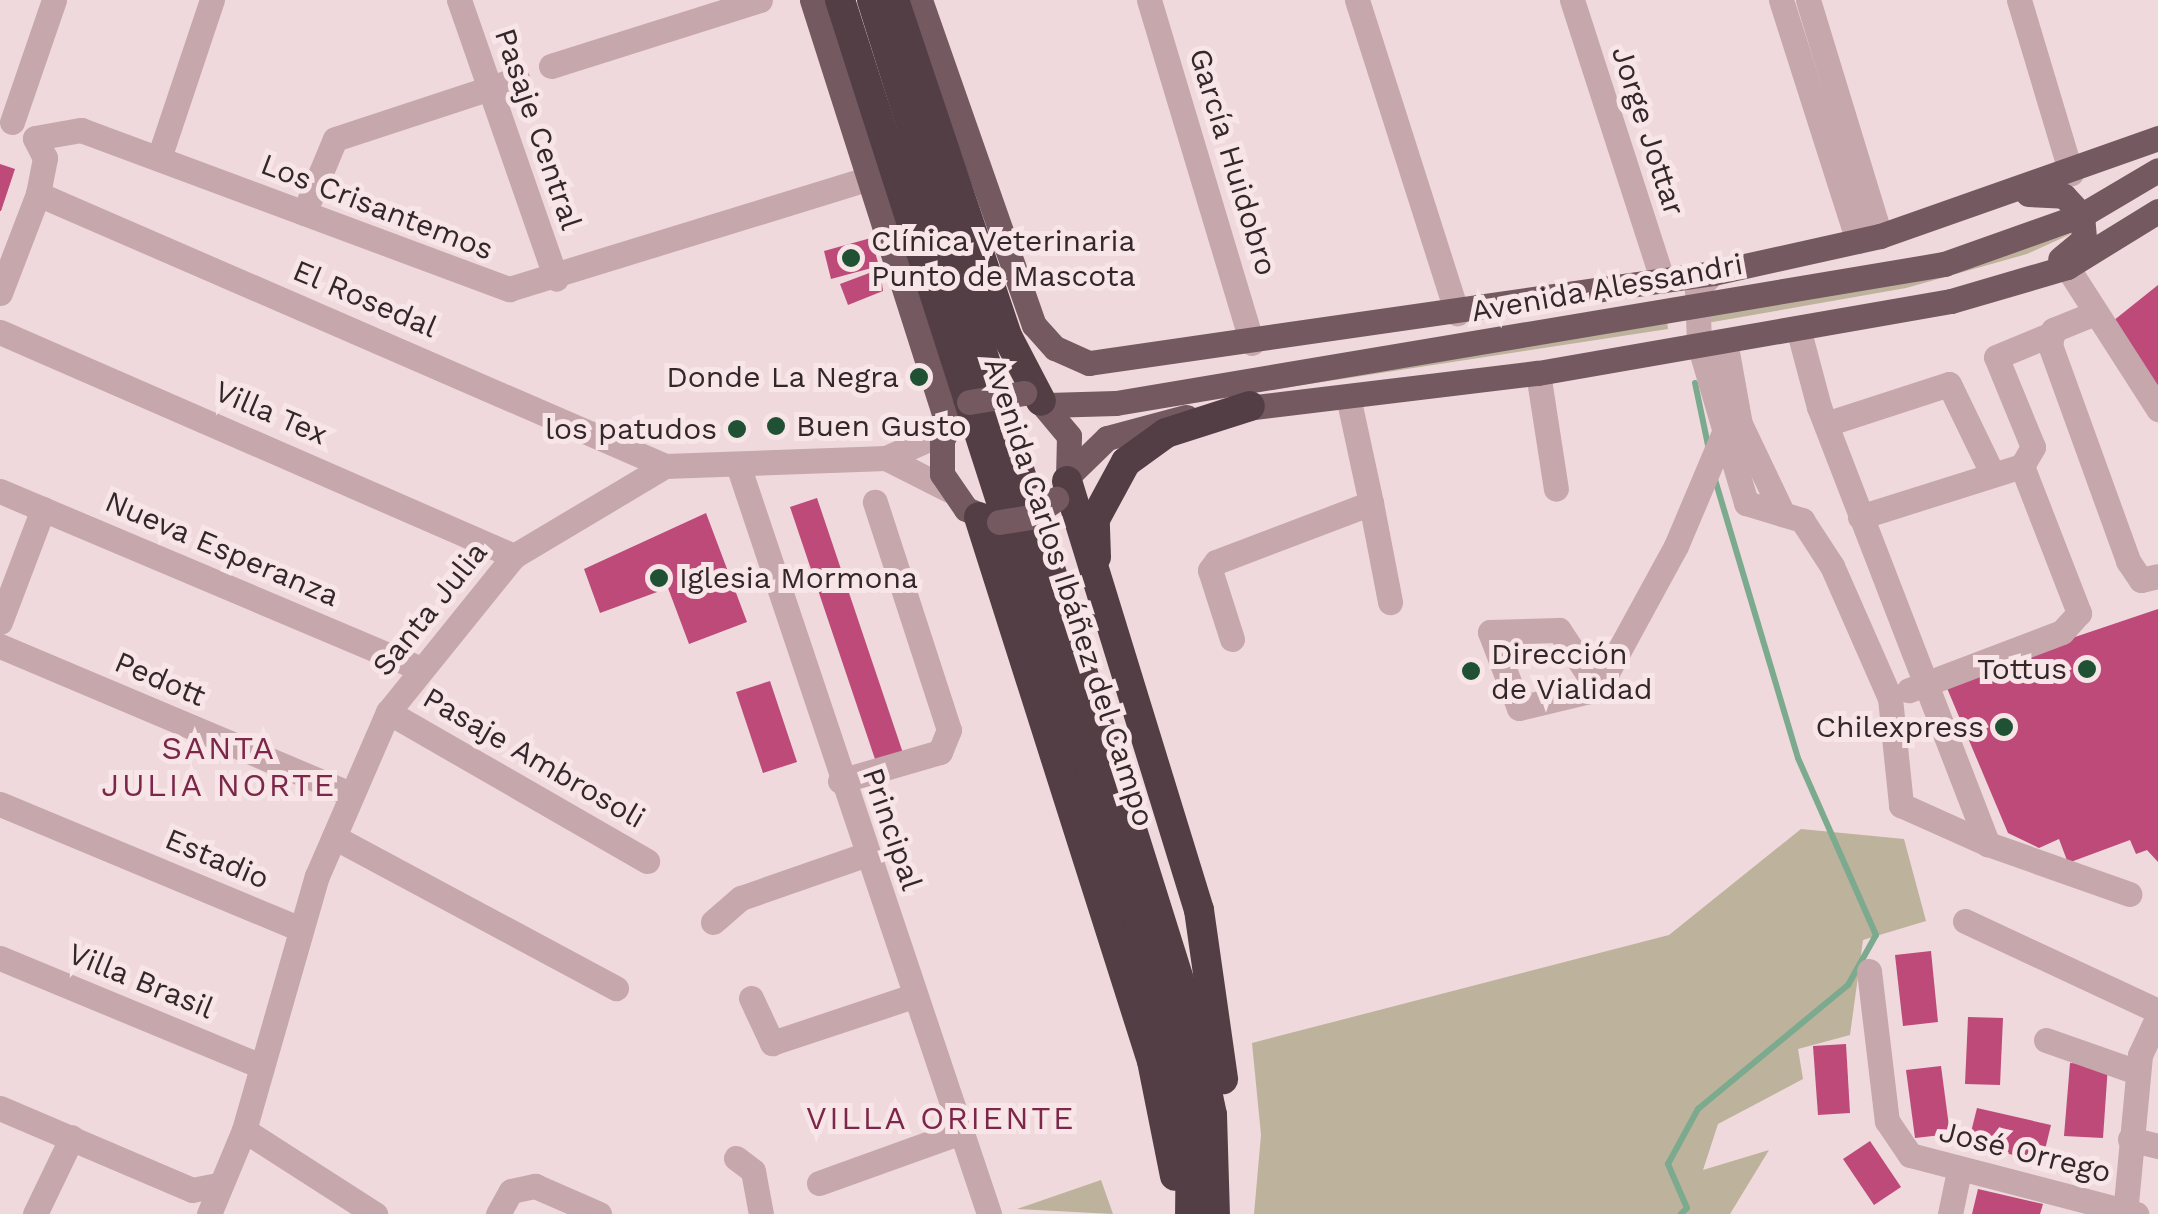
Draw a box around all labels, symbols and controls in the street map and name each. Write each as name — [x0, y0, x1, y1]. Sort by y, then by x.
street label: Pasaje Central — [487, 24, 589, 234]
street label: Jorge Jottar — [1604, 41, 1692, 221]
street label: García Huidobro — [1181, 44, 1285, 280]
street label: Los Crisantemos — [256, 146, 498, 268]
place label: Clínica Veterinaria Punto de Mascota — [871, 223, 1137, 294]
street label: Avenida Alessandri — [1468, 246, 1746, 330]
marker: Clínica Veterinaria Punto de Mascota — [840, 247, 862, 269]
street label: El Rosedal — [287, 252, 443, 346]
street label: Avenida Carlos Ibáñez del Campo — [976, 352, 1162, 832]
place label: Donde La Negra — [665, 359, 899, 395]
marker: Donde La Negra — [908, 366, 930, 388]
street label: Villa Tex — [208, 373, 334, 453]
place label: Buen Gusto — [796, 408, 967, 444]
place label: los patudos — [545, 411, 717, 447]
marker: Buen Gusto — [765, 415, 787, 437]
marker: los patudos — [726, 418, 748, 440]
street label: Nueva Esperanza — [99, 483, 345, 615]
street label: Santa Julia — [365, 534, 495, 684]
place label: Iglesia Mormona — [679, 560, 919, 596]
marker: Iglesia Mormona — [648, 567, 670, 589]
place label: Dirección de Vialidad — [1491, 636, 1654, 706]
street label: Pedott — [109, 644, 211, 714]
place label: Tottus — [1977, 651, 2067, 687]
marker: Tottus — [2076, 658, 2098, 680]
marker: Dirección de Vialidad — [1460, 660, 1482, 682]
street label: Pasaje Ambrosoli — [416, 680, 652, 836]
place label: Chilexpress — [1815, 709, 1984, 745]
marker: Chilexpress — [1993, 716, 2015, 738]
district label: SANTA JULIA NORTE — [101, 730, 337, 805]
street label: Principal — [854, 763, 930, 895]
street label: Estadio — [160, 821, 274, 897]
street label: Villa Brasil — [63, 935, 219, 1027]
district label: VILLA ORIENTE — [805, 1099, 1077, 1137]
street label: José Orrego — [1935, 1113, 2115, 1191]

